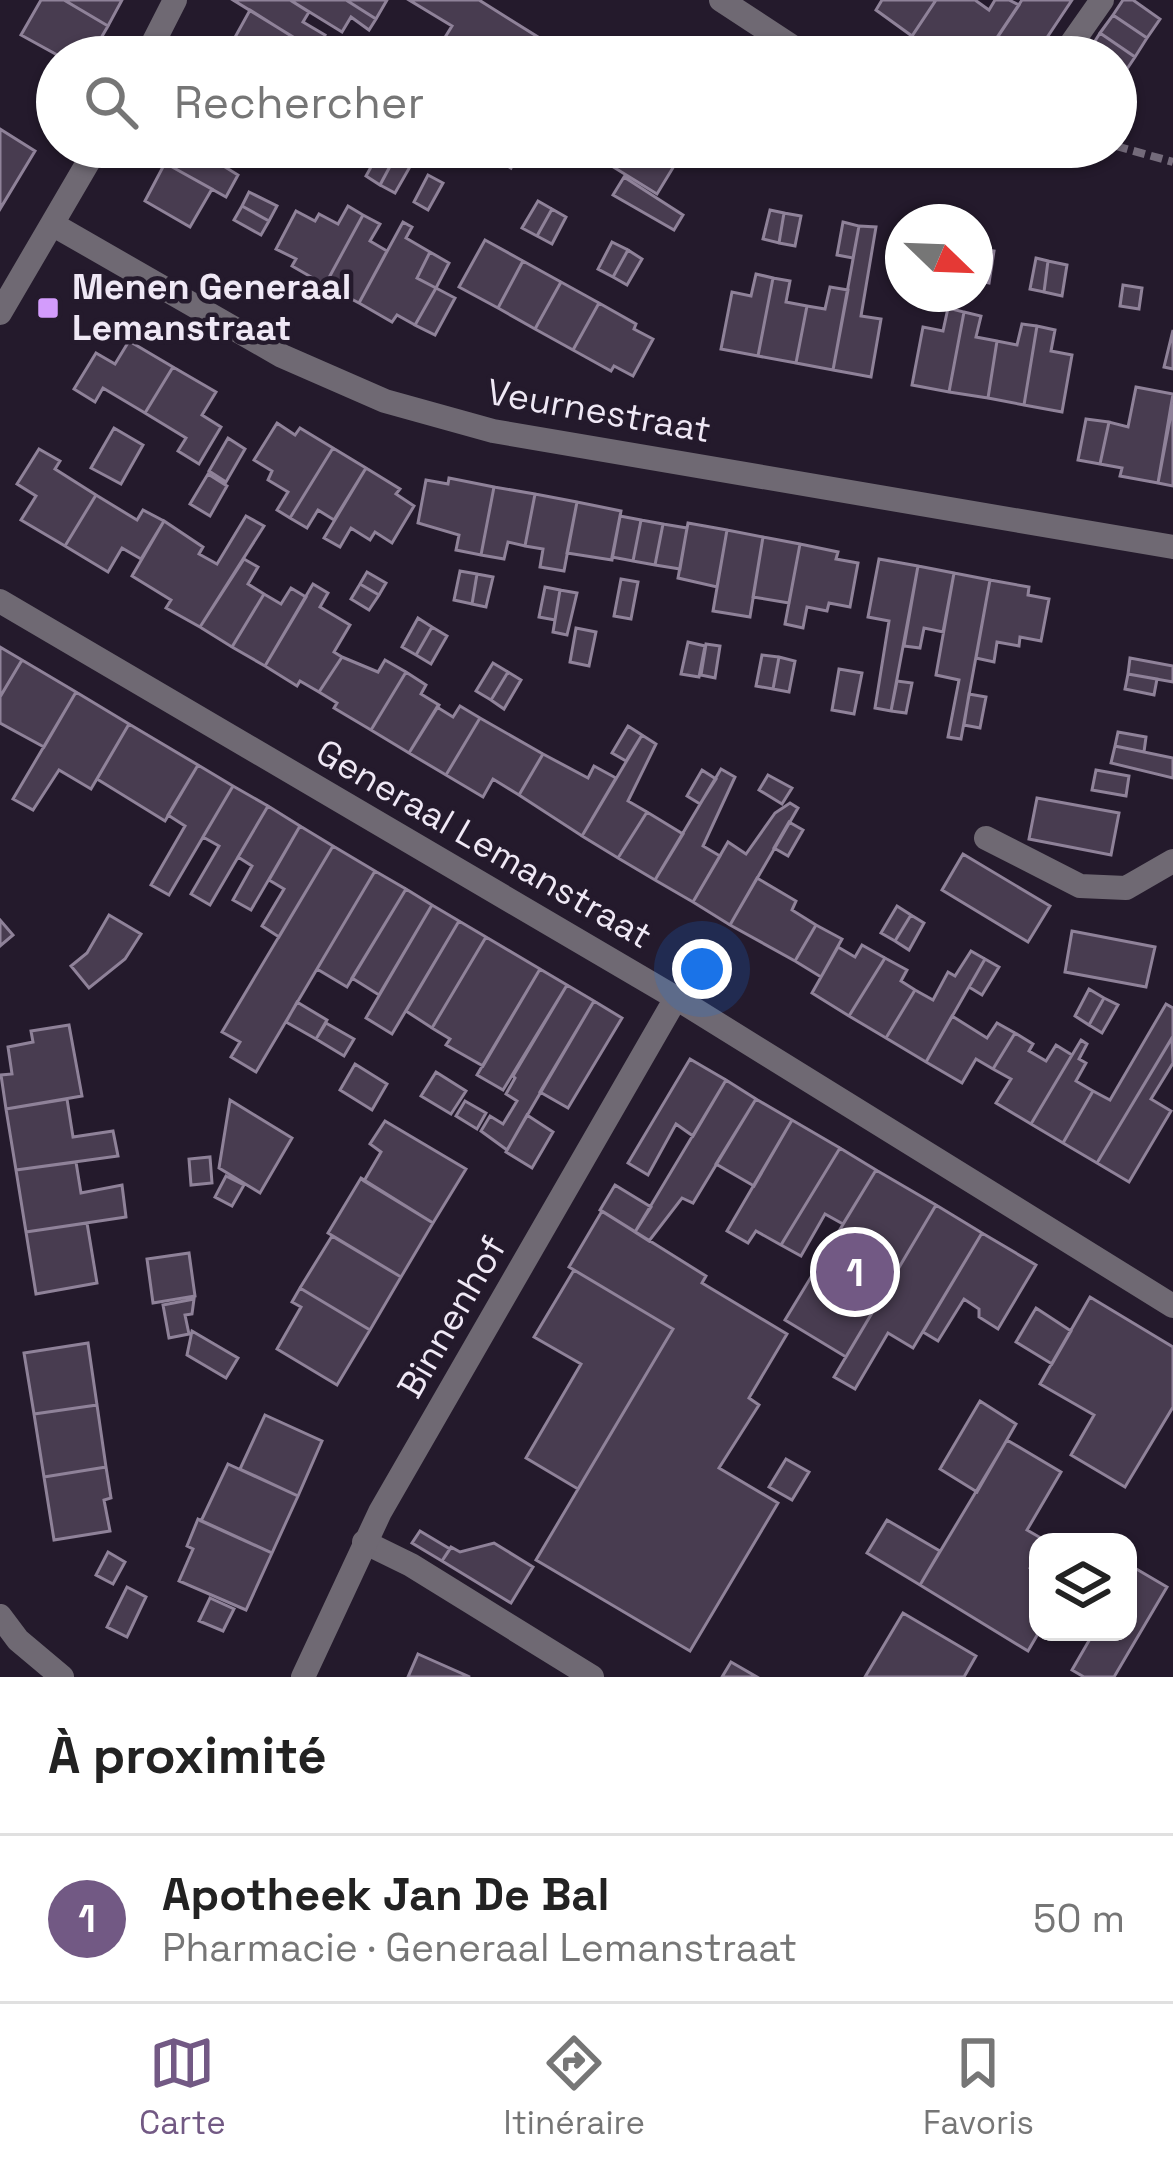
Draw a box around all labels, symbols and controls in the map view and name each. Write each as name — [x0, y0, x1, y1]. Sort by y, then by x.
search box — [36, 36, 1137, 168]
icon: search — [78, 69, 144, 135]
text: Rechercher — [174, 74, 424, 131]
north arrow — [885, 204, 993, 312]
place label: Menen Generaal Lemanstraat — [72, 264, 351, 351]
marker: Menen Generaal Lemanstraat — [35, 295, 61, 321]
street label: Veurnestraat — [484, 369, 714, 453]
street label: Generaal Lemanstraat — [308, 729, 660, 959]
your location — [672, 939, 732, 999]
pin: 1 — [816, 1227, 894, 1317]
street label: Binnenhof — [387, 1228, 517, 1406]
map controls — [1029, 1533, 1137, 1641]
button: layers — [1029, 1533, 1137, 1641]
text: À proximité — [48, 1723, 327, 1788]
text: Apotheek Jan De Bal — [162, 1866, 609, 1923]
text: 1 — [78, 1894, 96, 1943]
text: 50 m — [1033, 1894, 1125, 1943]
text: Pharmacie · Generaal Lemanstraat — [162, 1923, 797, 1972]
tab: Carte — [139, 2030, 226, 2144]
tab: Itinéraire — [504, 2030, 645, 2144]
tab: Favoris — [923, 2030, 1034, 2144]

